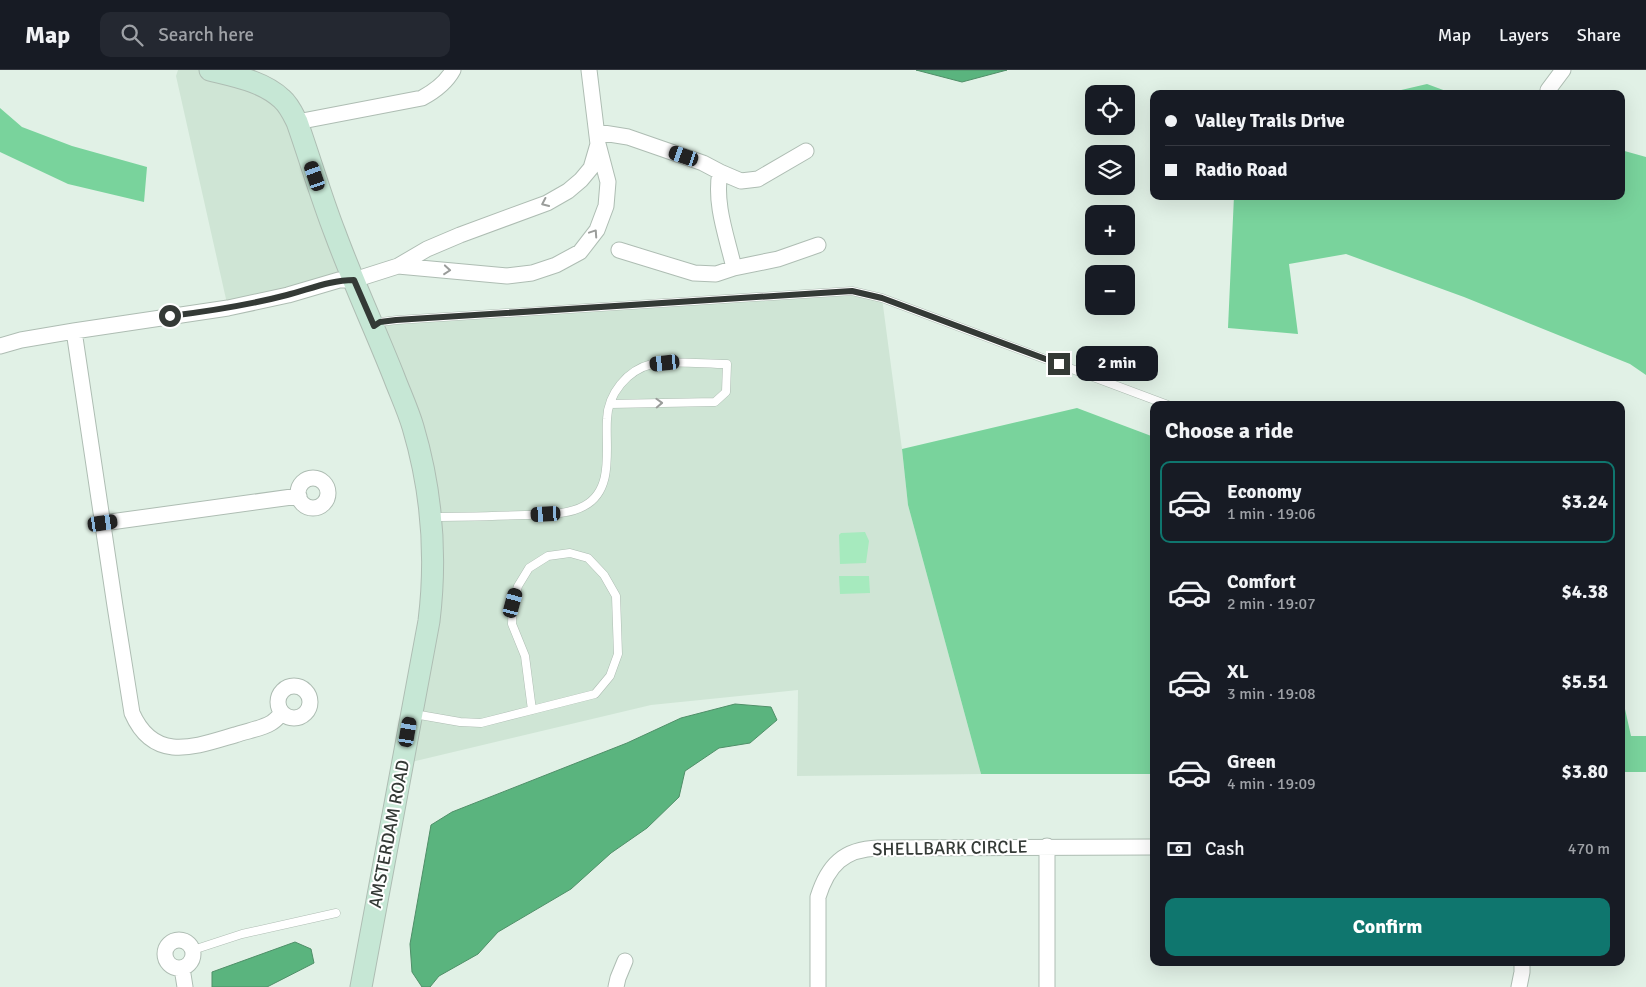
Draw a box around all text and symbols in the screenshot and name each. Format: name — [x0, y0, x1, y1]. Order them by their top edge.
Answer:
search box — [100, 12, 450, 57]
text: Map — [25, 20, 70, 50]
icon: search — [118, 21, 146, 49]
text: Search here — [158, 23, 254, 47]
text: Map — [1438, 24, 1471, 46]
text: Layers — [1499, 24, 1549, 46]
text: Share — [1577, 24, 1621, 46]
map controls — [1085, 85, 1135, 315]
button: locate — [1085, 85, 1135, 135]
text: Valley Trails Drive — [1195, 109, 1345, 133]
car — [667, 144, 700, 168]
button: layers — [1085, 145, 1135, 195]
text: Radio Road — [1195, 158, 1287, 182]
car — [303, 159, 326, 193]
one-way arrow — [541, 197, 550, 208]
button: + — [1085, 205, 1135, 255]
one-way arrow — [588, 229, 597, 238]
one-way arrow — [443, 264, 451, 275]
button: − — [1085, 265, 1135, 315]
route start — [159, 305, 181, 327]
callout: 2 min — [1076, 346, 1159, 382]
route end — [1048, 353, 1070, 375]
text: 2 min — [1098, 353, 1136, 373]
car — [649, 354, 680, 372]
one-way arrow — [655, 398, 663, 409]
text: Choose a ride — [1165, 417, 1293, 444]
icon: car — [1167, 480, 1212, 525]
text: Economy — [1227, 480, 1301, 504]
text: $3.24 — [1562, 490, 1608, 514]
text: 1 min · 19:06 — [1227, 504, 1316, 524]
car — [530, 506, 561, 522]
car — [87, 513, 118, 533]
icon: car — [1167, 570, 1212, 615]
text: Comfort — [1227, 570, 1296, 594]
text: $4.38 — [1562, 580, 1608, 604]
car — [501, 587, 524, 619]
text: 2 min · 19:07 — [1227, 594, 1316, 614]
icon: car — [1167, 660, 1212, 705]
text: XL — [1227, 660, 1249, 684]
text: $5.51 — [1562, 670, 1608, 694]
text: 3 min · 19:08 — [1227, 684, 1316, 704]
car — [398, 716, 417, 748]
icon: car — [1167, 750, 1212, 795]
text: Green — [1227, 750, 1276, 774]
street label: AMSTERDAM ROAD — [364, 758, 414, 910]
text: $3.80 — [1562, 760, 1608, 784]
text: 4 min · 19:09 — [1227, 774, 1316, 794]
icon: cash — [1165, 835, 1193, 863]
street label: SHELLBARK CIRCLE — [872, 836, 1028, 860]
text: Cash — [1205, 837, 1245, 861]
text: 470 m — [1568, 839, 1610, 859]
button: Confirm — [1165, 898, 1610, 956]

